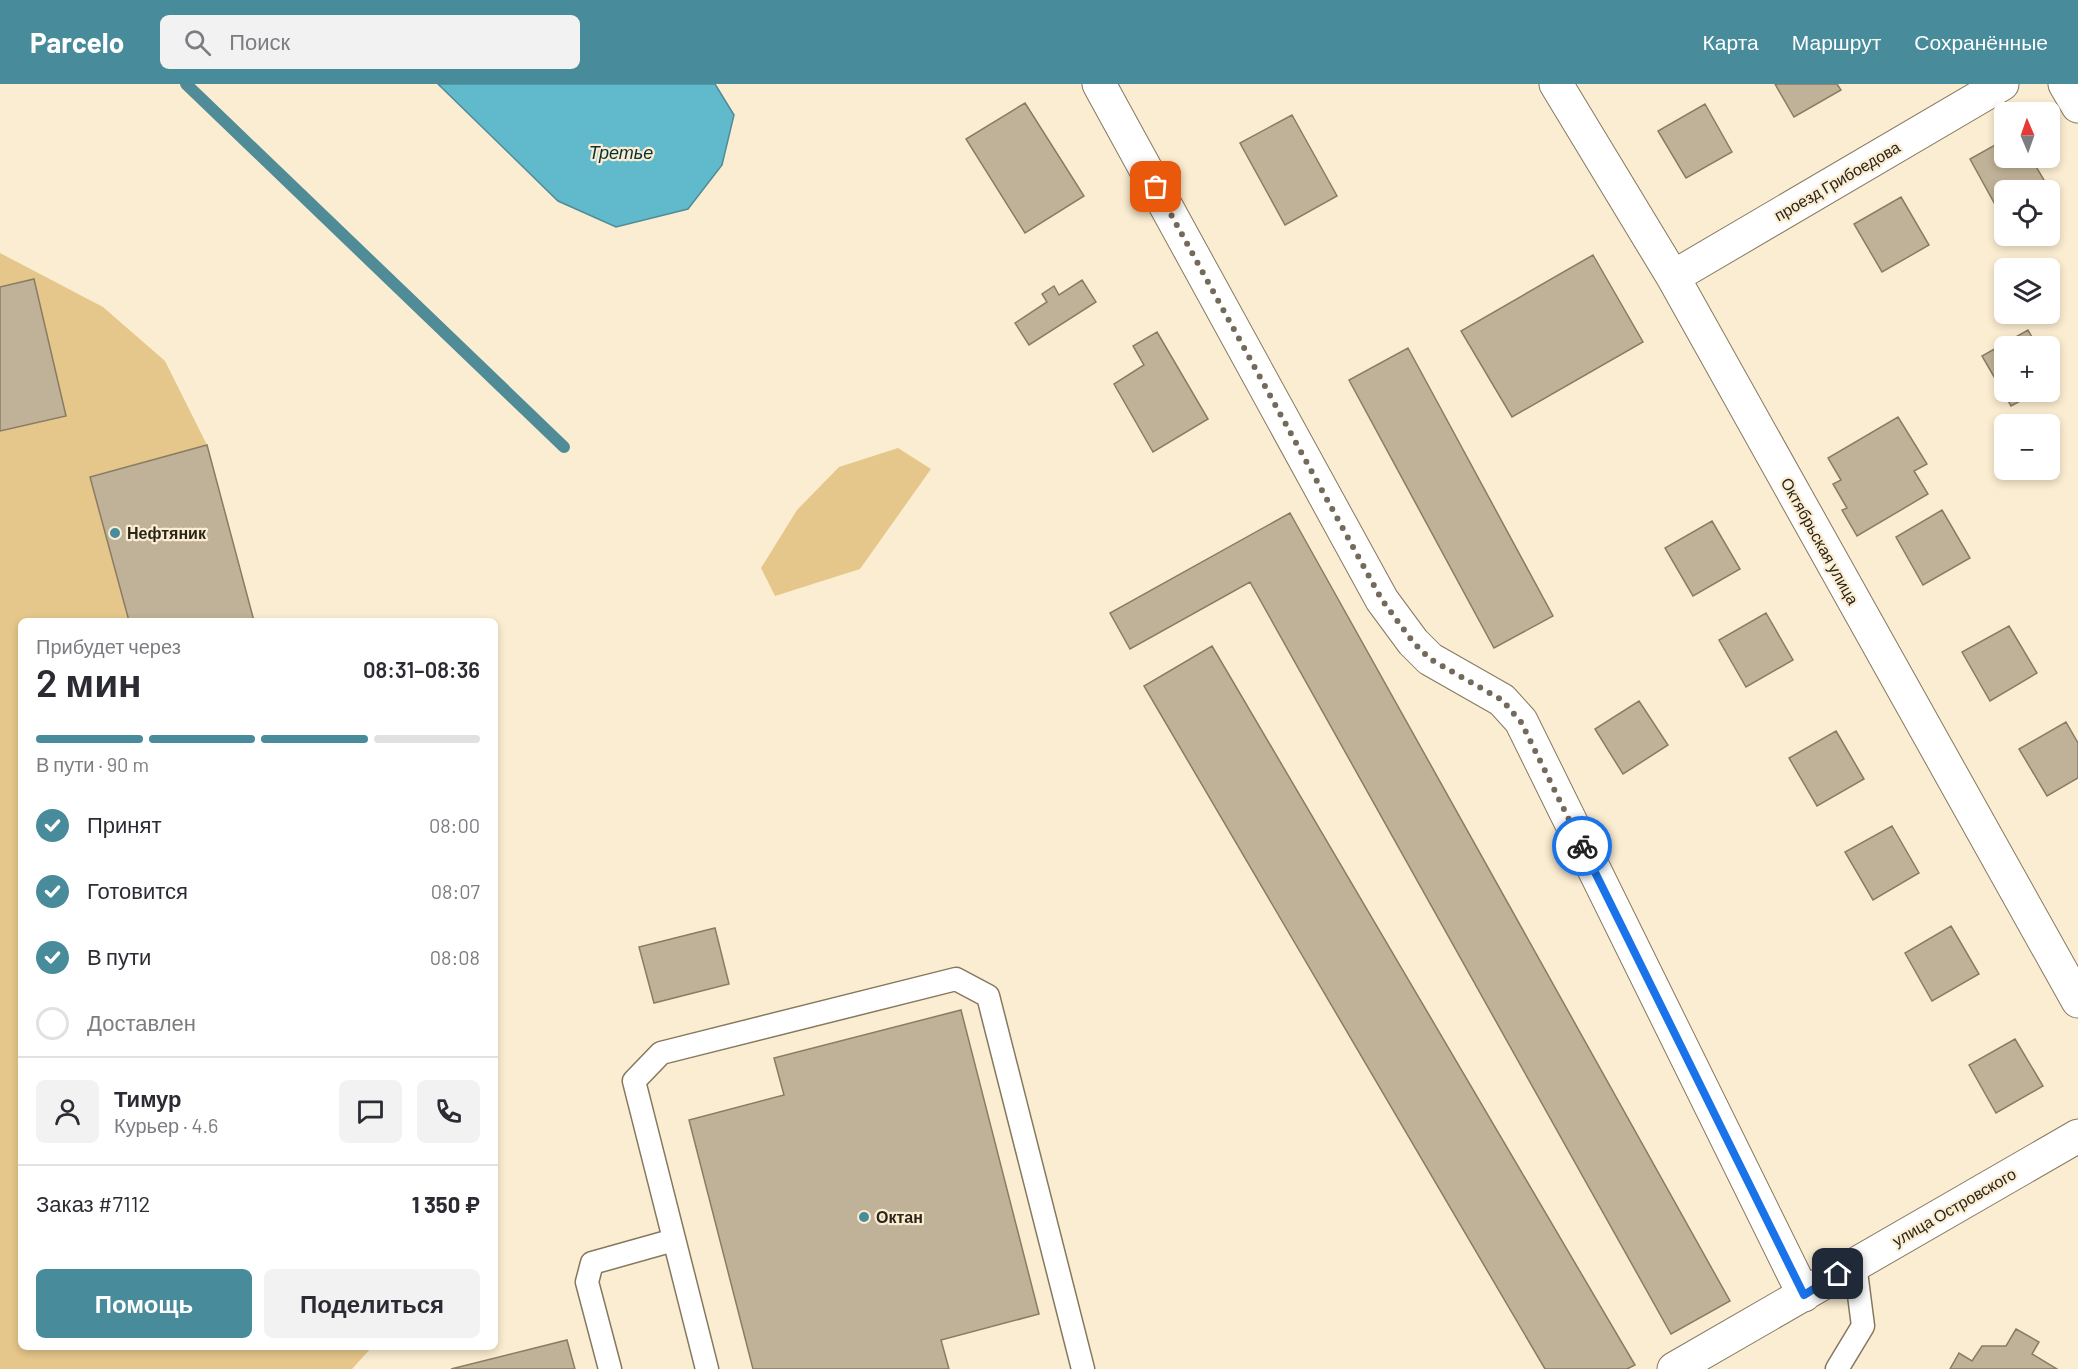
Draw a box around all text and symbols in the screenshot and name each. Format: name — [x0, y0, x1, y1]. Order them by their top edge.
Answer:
search box — [160, 15, 580, 69]
text: Parcelo — [30, 25, 124, 59]
icon: search — [181, 26, 214, 59]
text: Поиск — [229, 28, 290, 54]
text: Карта — [1703, 29, 1759, 54]
text: Маршрут — [1792, 29, 1881, 54]
text: Сохранённые — [1914, 29, 2048, 54]
north arrow — [1994, 102, 2060, 168]
map controls — [1994, 102, 2060, 480]
street label: проезд Грибоедова — [1770, 137, 1903, 224]
water label: Третье — [589, 141, 653, 163]
pin — [1130, 161, 1181, 212]
icon: bag — [1139, 170, 1172, 203]
button: locate — [1994, 180, 2060, 246]
button: layers — [1994, 258, 2060, 324]
button: + — [1994, 336, 2060, 402]
button: − — [1994, 414, 2060, 480]
street label: Октябрьская улица — [1778, 474, 1863, 608]
place label: Нефтяник — [127, 523, 207, 542]
marker: Нефтяник — [108, 526, 122, 540]
text: Прибудет через — [36, 634, 181, 658]
text: 08:31–08:36 — [363, 656, 480, 682]
text: 2 мин — [36, 658, 142, 705]
text: В пути · 90 m — [36, 752, 149, 776]
icon: check — [36, 809, 69, 842]
text: Принят — [87, 811, 161, 837]
text: 08:00 — [429, 813, 480, 837]
courier — [1552, 816, 1612, 876]
icon: bike — [1566, 830, 1599, 863]
icon: check — [36, 875, 69, 908]
text: Готовится — [87, 877, 188, 903]
text: 08:07 — [431, 879, 480, 903]
icon: check — [36, 941, 69, 974]
text: В пути — [87, 943, 151, 969]
text: 08:08 — [430, 945, 480, 969]
text: Доставлен — [87, 1009, 196, 1035]
button: person — [36, 1080, 99, 1143]
button: chat — [339, 1080, 402, 1143]
button: phone — [417, 1080, 480, 1143]
text: Тимур — [114, 1085, 182, 1111]
text: Курьер · 4.6 — [114, 1113, 218, 1137]
street label: улица Островского — [1889, 1163, 2019, 1250]
text: Заказ #7112 — [36, 1190, 150, 1216]
text: 1 350 ₽ — [412, 1191, 480, 1217]
place label: Октан — [876, 1207, 923, 1226]
marker: Октан — [857, 1210, 871, 1224]
pin — [1812, 1248, 1863, 1299]
icon: home — [1821, 1257, 1854, 1290]
button: Помощь — [36, 1269, 252, 1338]
button: Поделиться — [264, 1269, 480, 1338]

